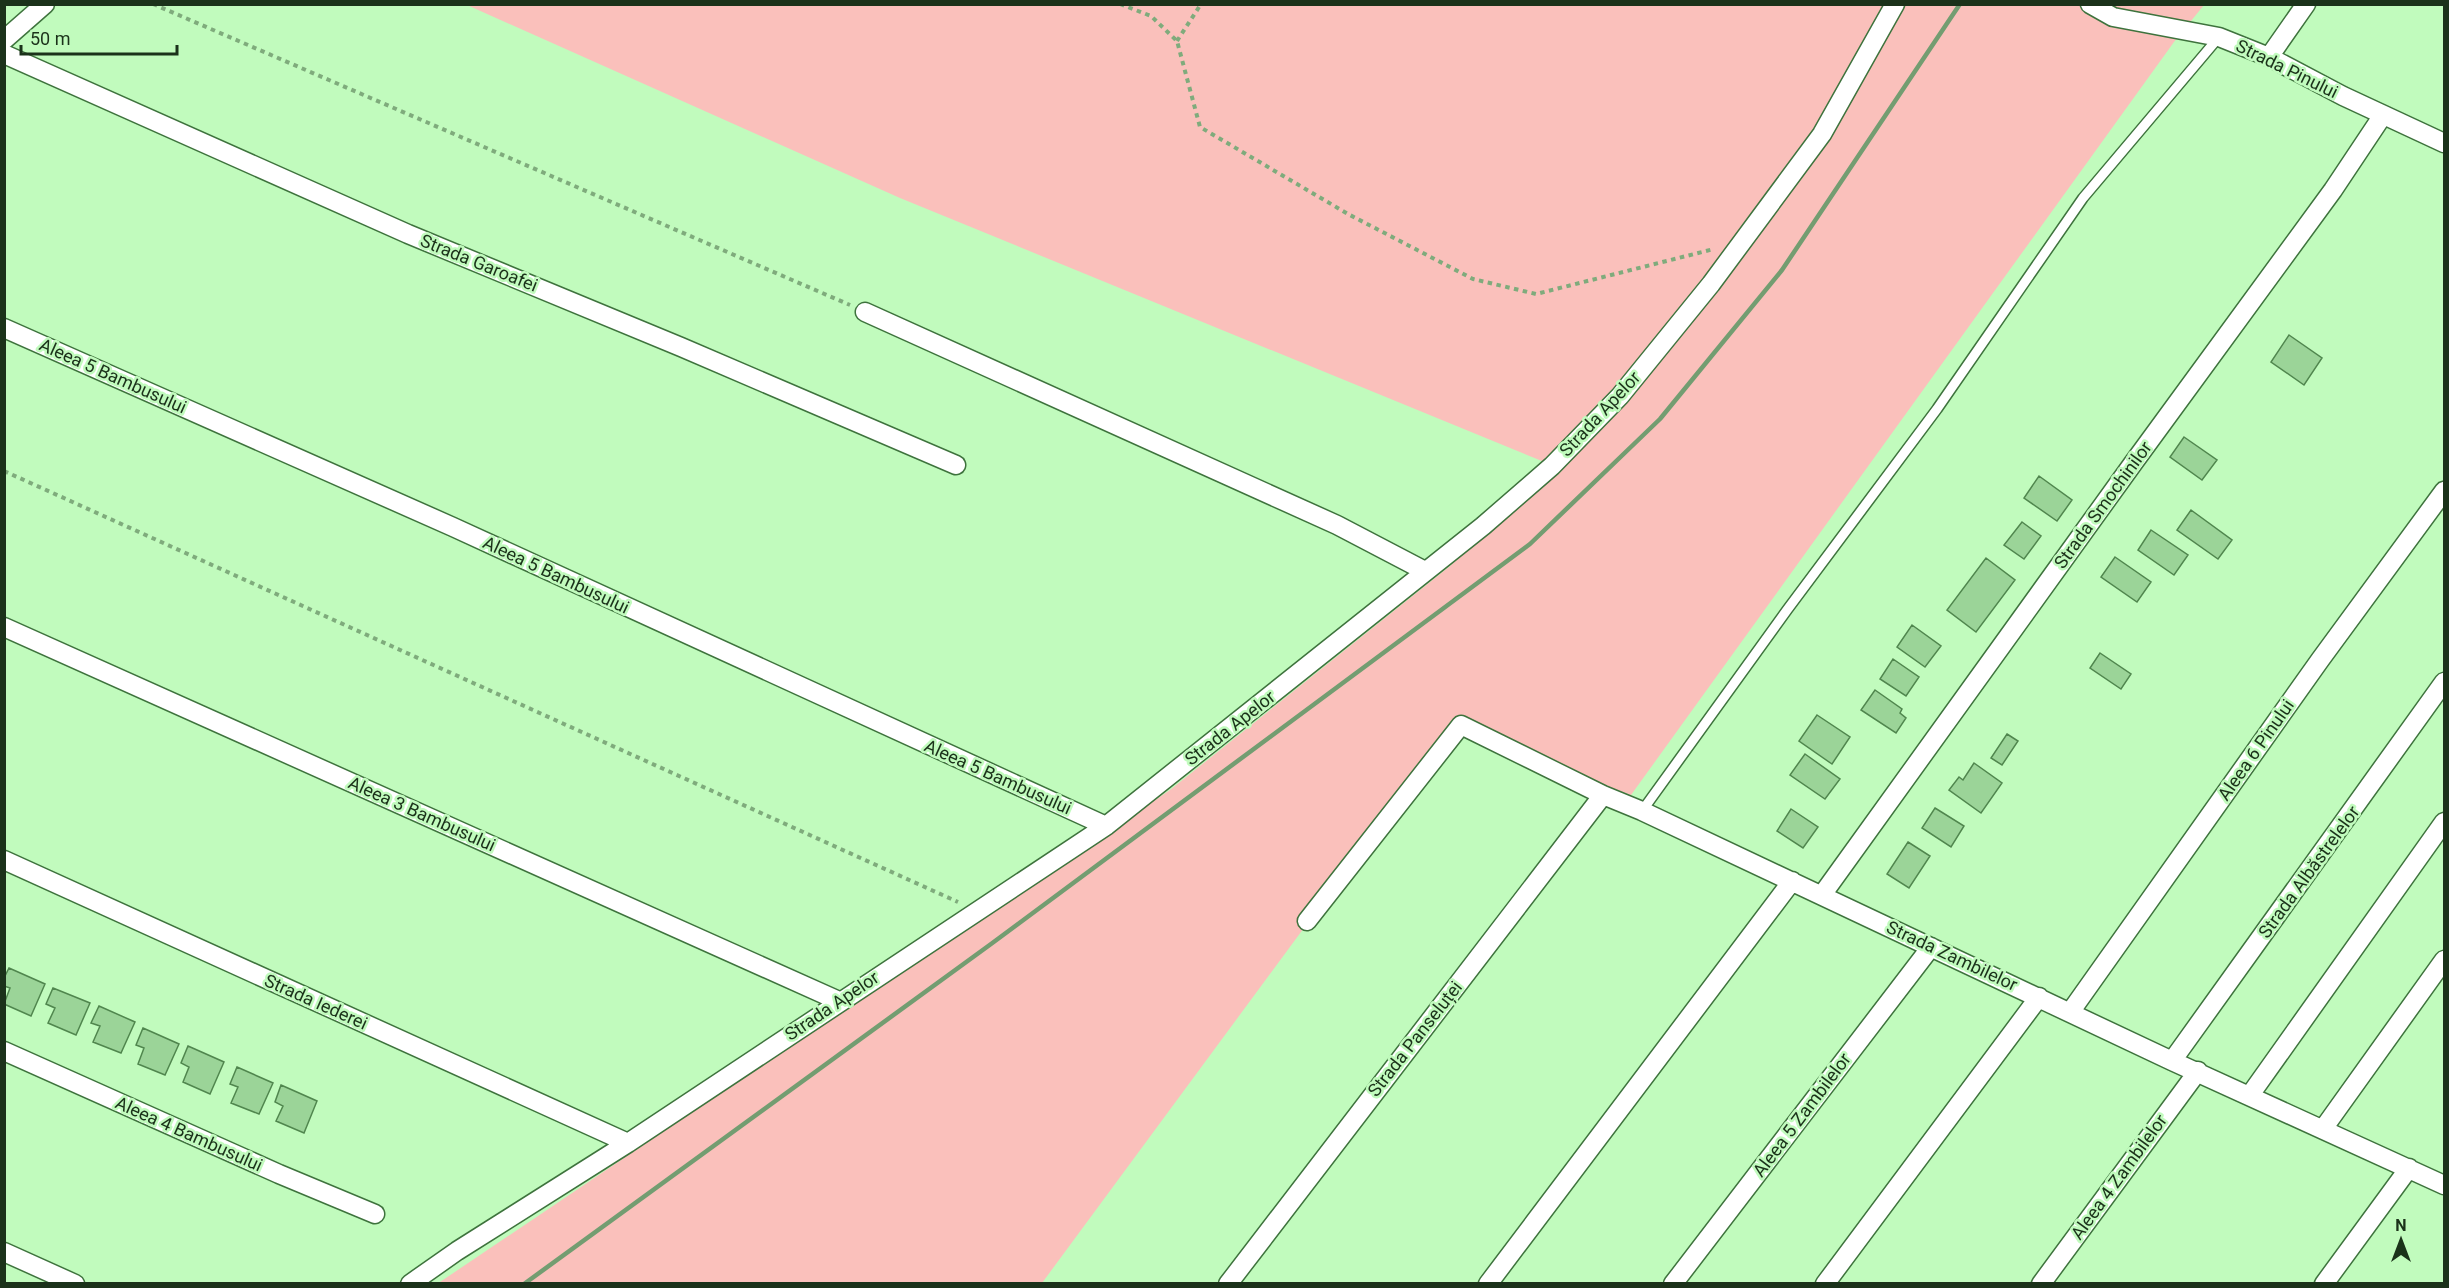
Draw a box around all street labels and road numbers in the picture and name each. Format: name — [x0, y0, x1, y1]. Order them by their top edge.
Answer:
street label: Strada Pinului — [2233, 35, 2342, 102]
street label: Strada Garoafei — [418, 229, 541, 296]
street label: Aleea 5 Bambusului — [36, 334, 190, 417]
street label: Strada Apelor — [1555, 367, 1644, 461]
street label: Strada Smochinilor — [2049, 437, 2156, 572]
street label: Aleea 5 Bambusului — [480, 531, 633, 618]
street label: Strada Apelor — [1180, 686, 1279, 769]
street label: Aleea 6 Pinului — [2213, 695, 2298, 804]
street label: Aleea 5 Bambusului — [921, 735, 1075, 818]
street label: Aleea 3 Bambusului — [345, 772, 499, 855]
street label: Strada Albăstrelelor — [2254, 802, 2363, 942]
street label: Strada Zambilelor — [1883, 916, 2021, 995]
street label: Strada Apelor — [781, 966, 883, 1045]
street label: Strada Iederei — [261, 969, 371, 1034]
street label: Strada Panseluței — [1363, 977, 1467, 1101]
street label: Aleea 5 Zambilelor — [1748, 1049, 1855, 1181]
street label: Aleea 4 Bambusului — [112, 1092, 266, 1175]
street label: Aleea 4 Zambilelor — [2066, 1110, 2171, 1243]

